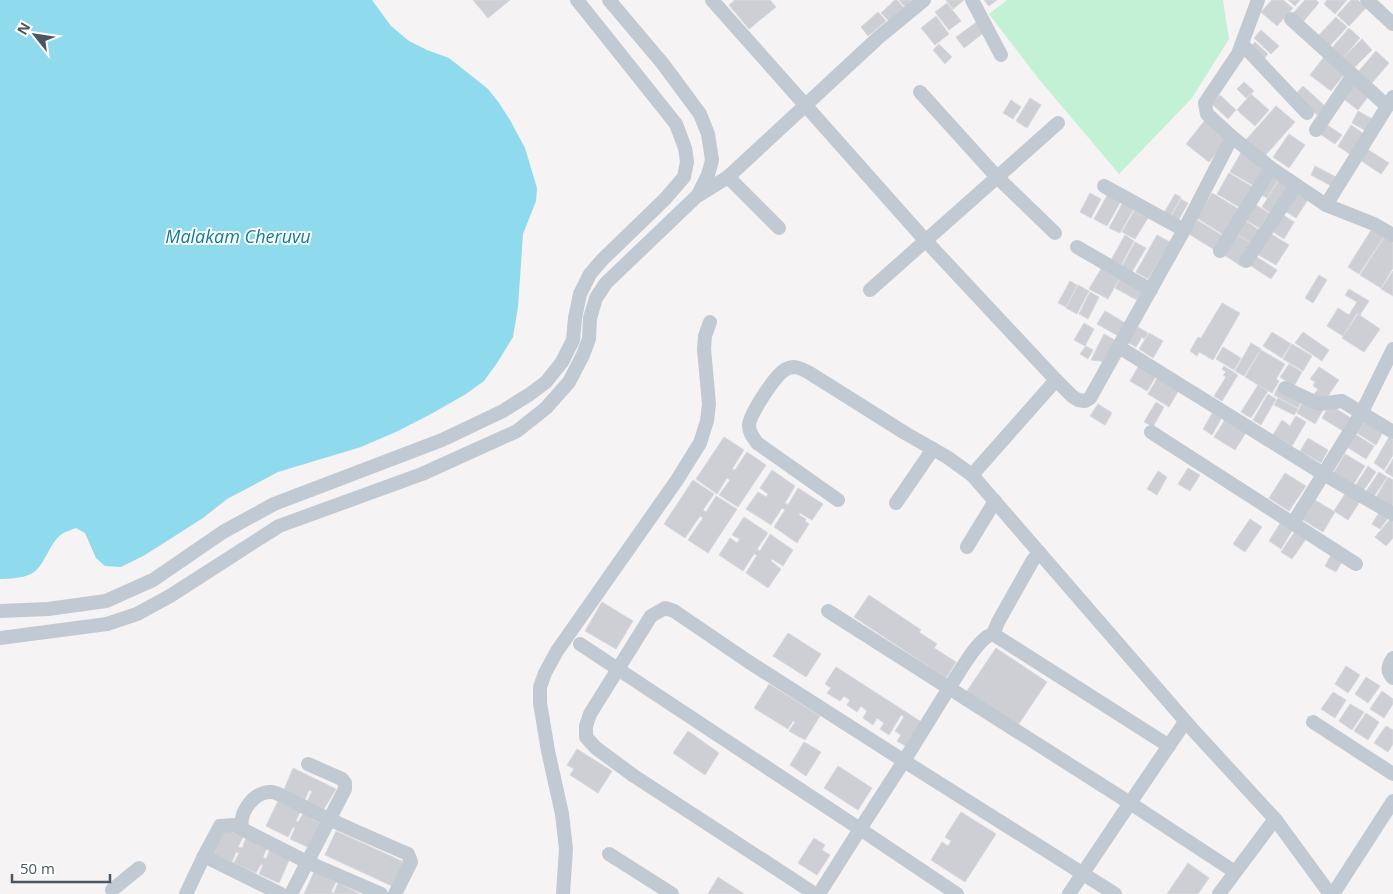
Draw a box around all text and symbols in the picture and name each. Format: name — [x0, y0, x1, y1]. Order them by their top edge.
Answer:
north arrow — [10, 10, 60, 60]
text: N — [12, 19, 34, 38]
water label: Malakam Cheruvu — [165, 224, 311, 248]
scale bar — [12, 852, 110, 884]
text: 50 m — [20, 858, 55, 878]

